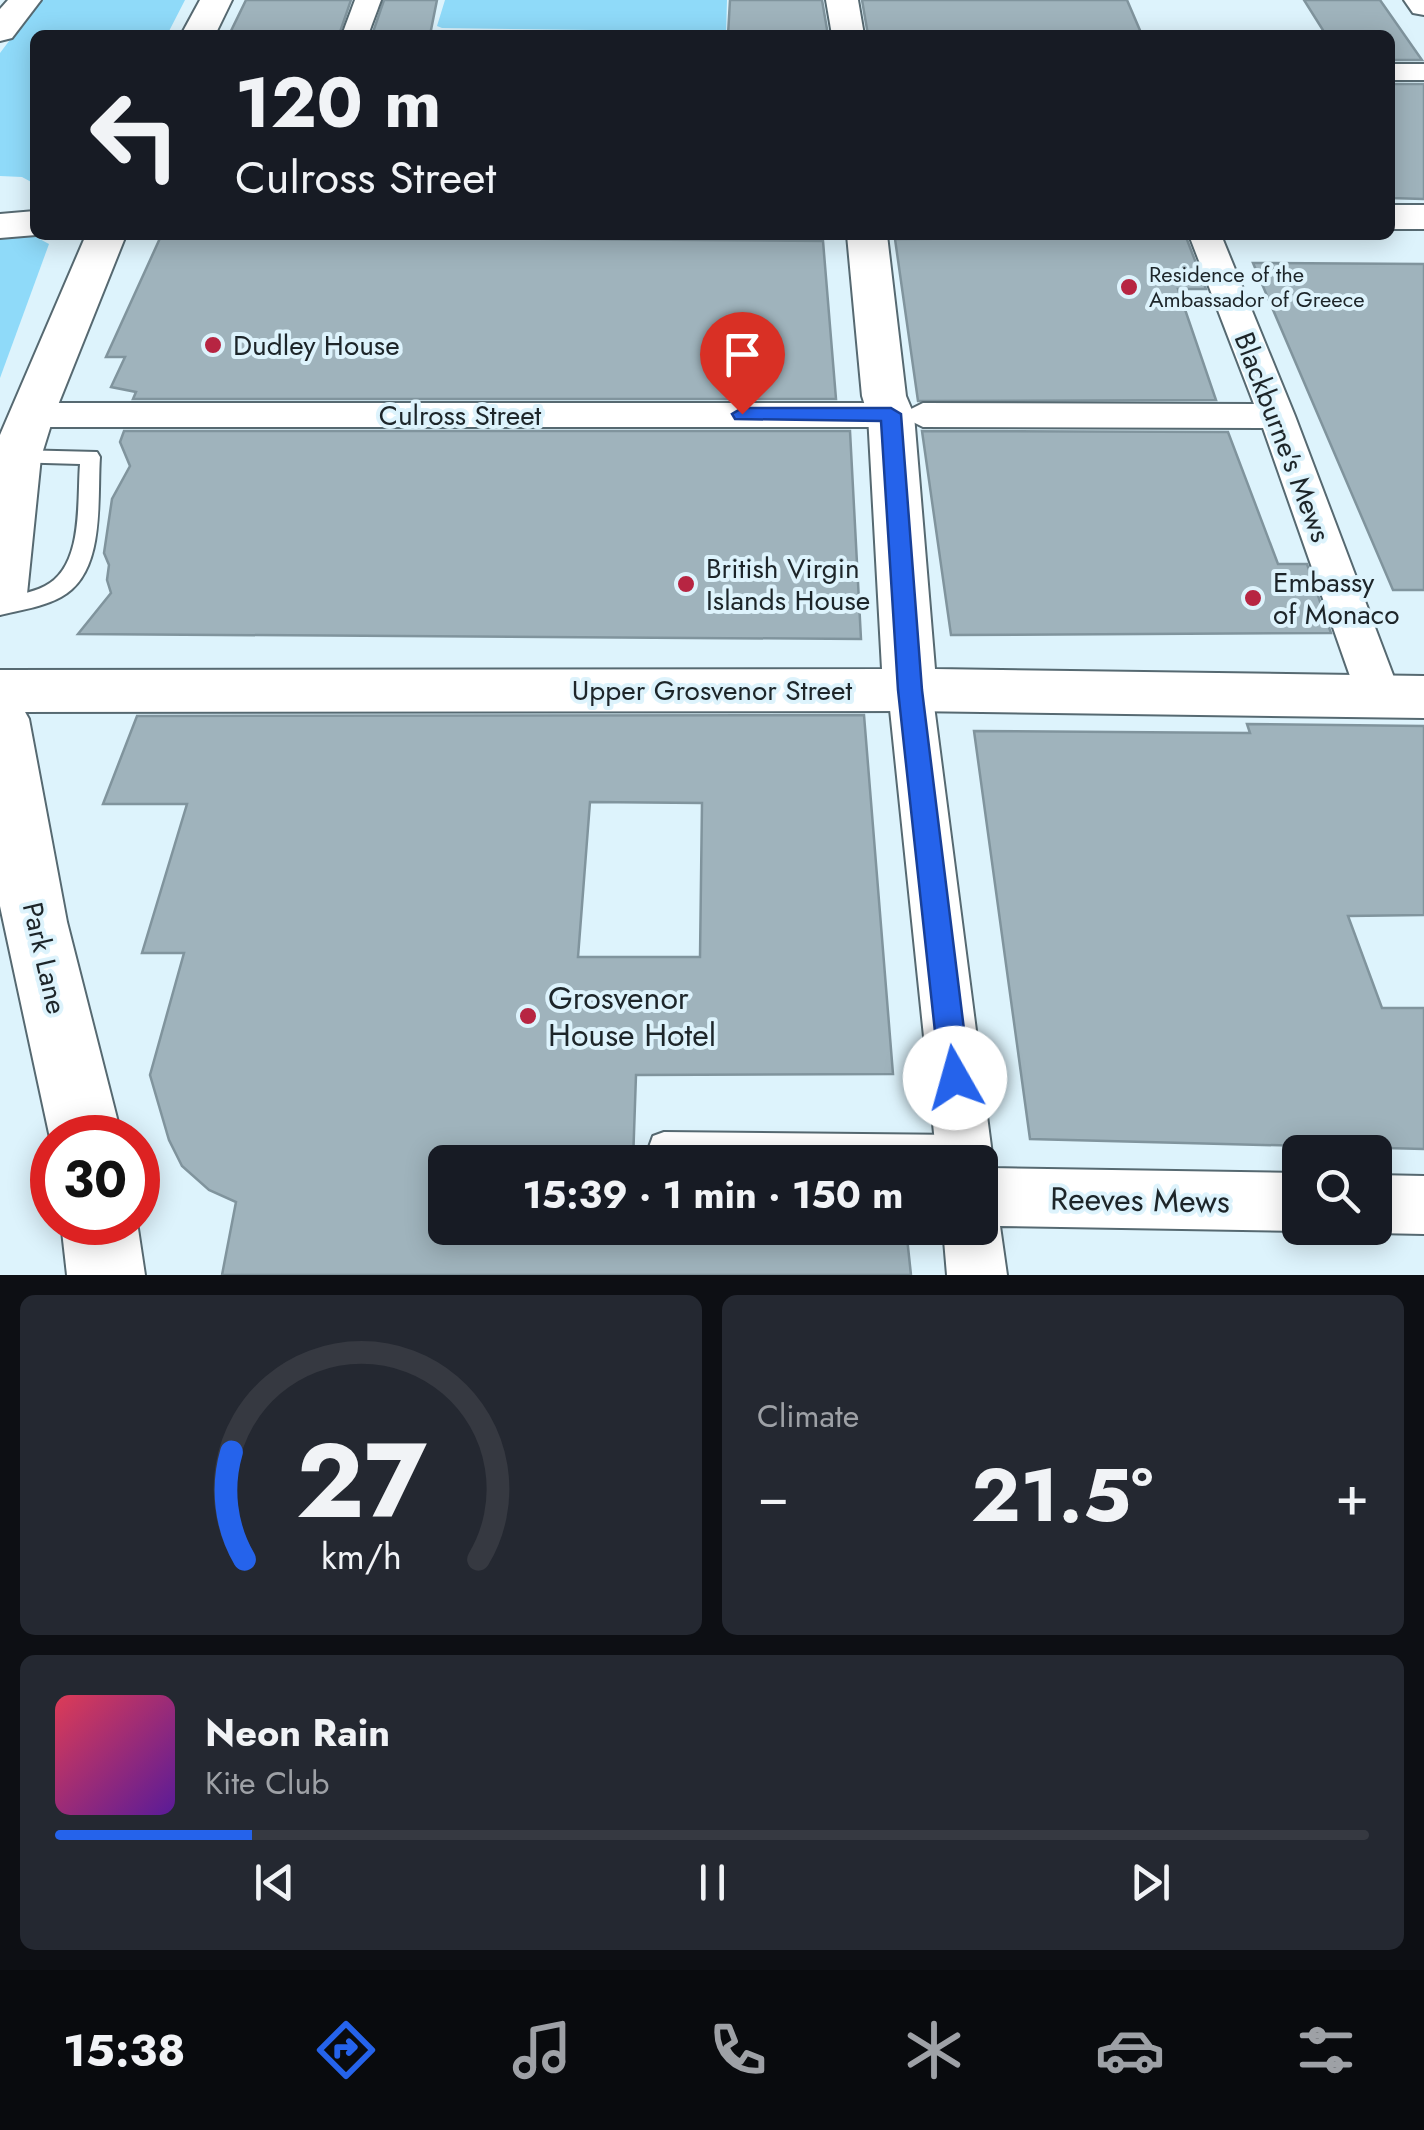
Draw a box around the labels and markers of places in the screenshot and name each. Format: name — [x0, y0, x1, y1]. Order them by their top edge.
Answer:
place label: Residence of the Ambassador of Greece — [1149, 258, 1365, 315]
marker: Residence of the Ambassador of Greece — [1118, 276, 1140, 298]
pin — [700, 312, 785, 415]
place label: Dudley House — [233, 325, 400, 366]
marker: Dudley House — [202, 334, 224, 356]
place label: British Virgin Islands House — [706, 548, 870, 621]
place label: Embassy of Monaco — [1273, 562, 1400, 635]
marker: British Virgin Islands House — [675, 573, 697, 595]
marker: Embassy of Monaco — [1242, 587, 1264, 609]
place label: Grosvenor House Hotel — [548, 975, 716, 1058]
marker: Grosvenor House Hotel — [517, 1005, 539, 1027]

